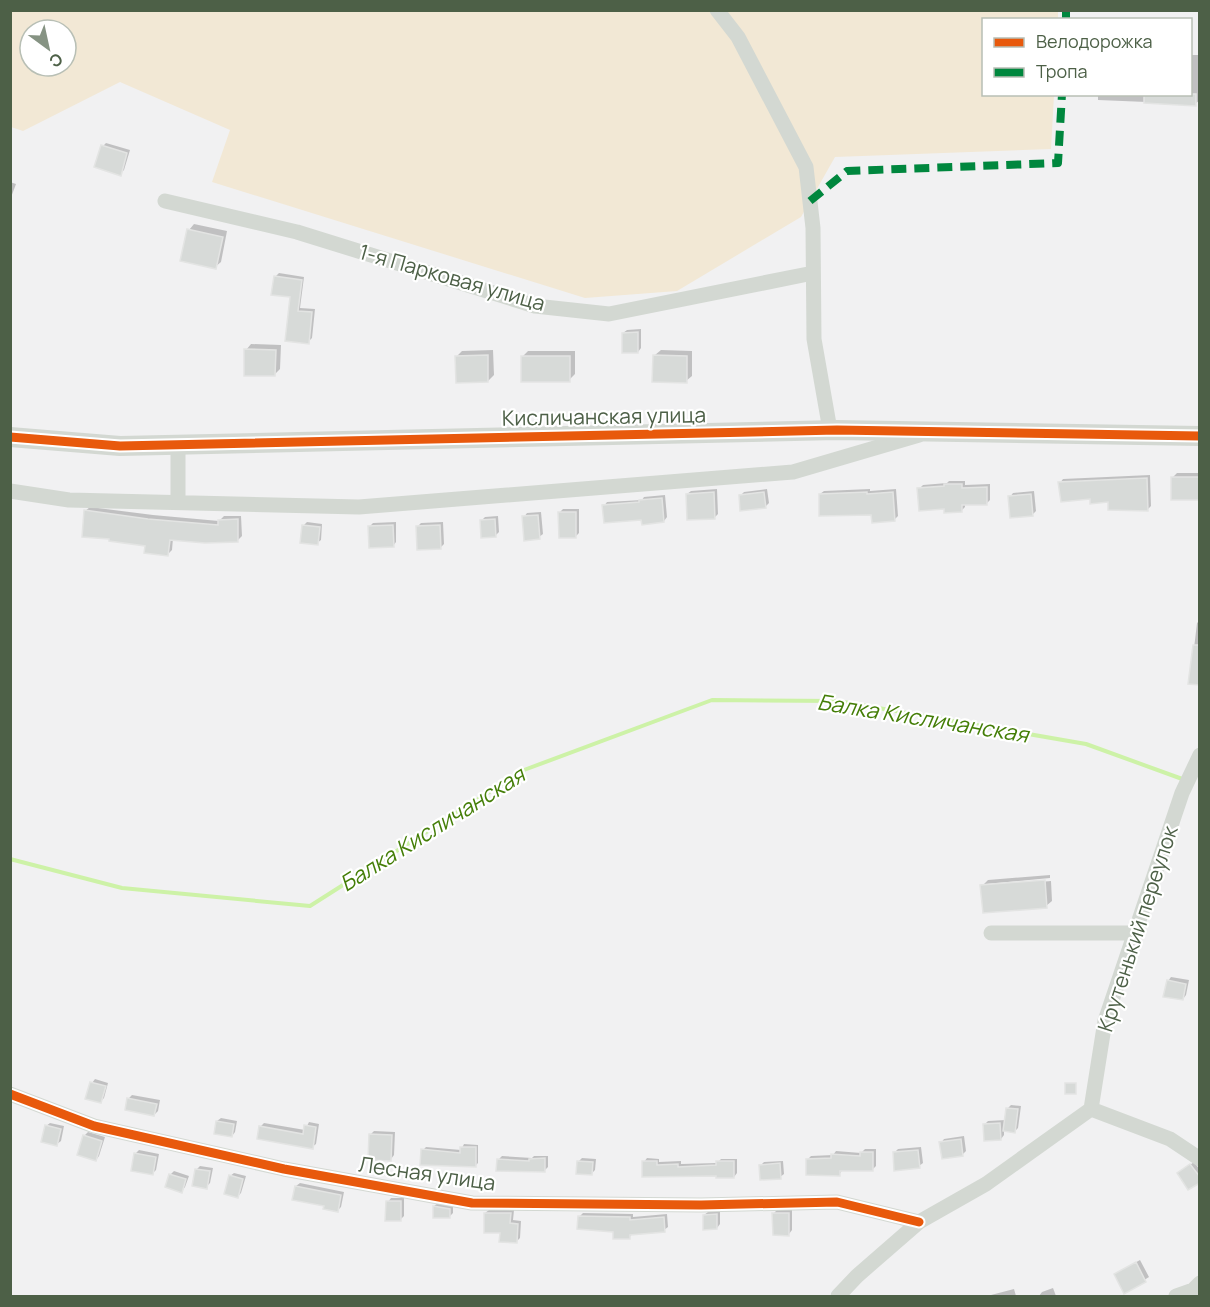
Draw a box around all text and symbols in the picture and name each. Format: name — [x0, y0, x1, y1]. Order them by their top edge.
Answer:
north arrow — [18, 18, 78, 78]
legend — [982, 18, 1192, 96]
text: Велодорожка — [1036, 29, 1153, 53]
text: С — [45, 48, 67, 73]
text: Тропа — [1036, 59, 1087, 83]
street label: 1-я Парковая улица — [356, 237, 548, 317]
street label: Кисличанская улица — [502, 400, 706, 432]
water label: Балка Кисличанская — [815, 687, 1032, 750]
water label: Балка Кисличанская — [334, 759, 532, 898]
street label: Крутенький переулок — [1091, 822, 1184, 1035]
street label: Лесная улица — [357, 1150, 497, 1196]

